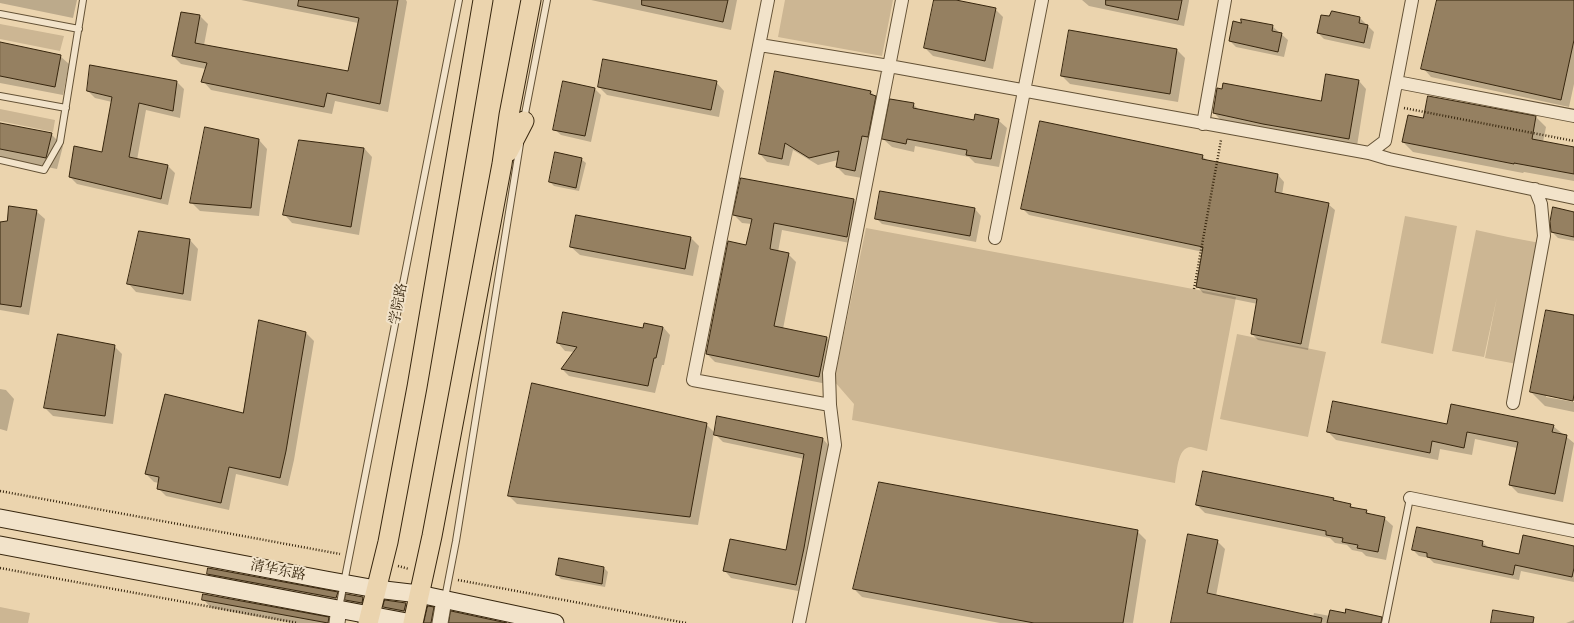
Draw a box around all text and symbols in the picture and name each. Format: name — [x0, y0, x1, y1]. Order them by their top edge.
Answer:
street label: 学院路 — [387, 282, 411, 326]
street label: 清华东路 — [249, 557, 307, 585]

